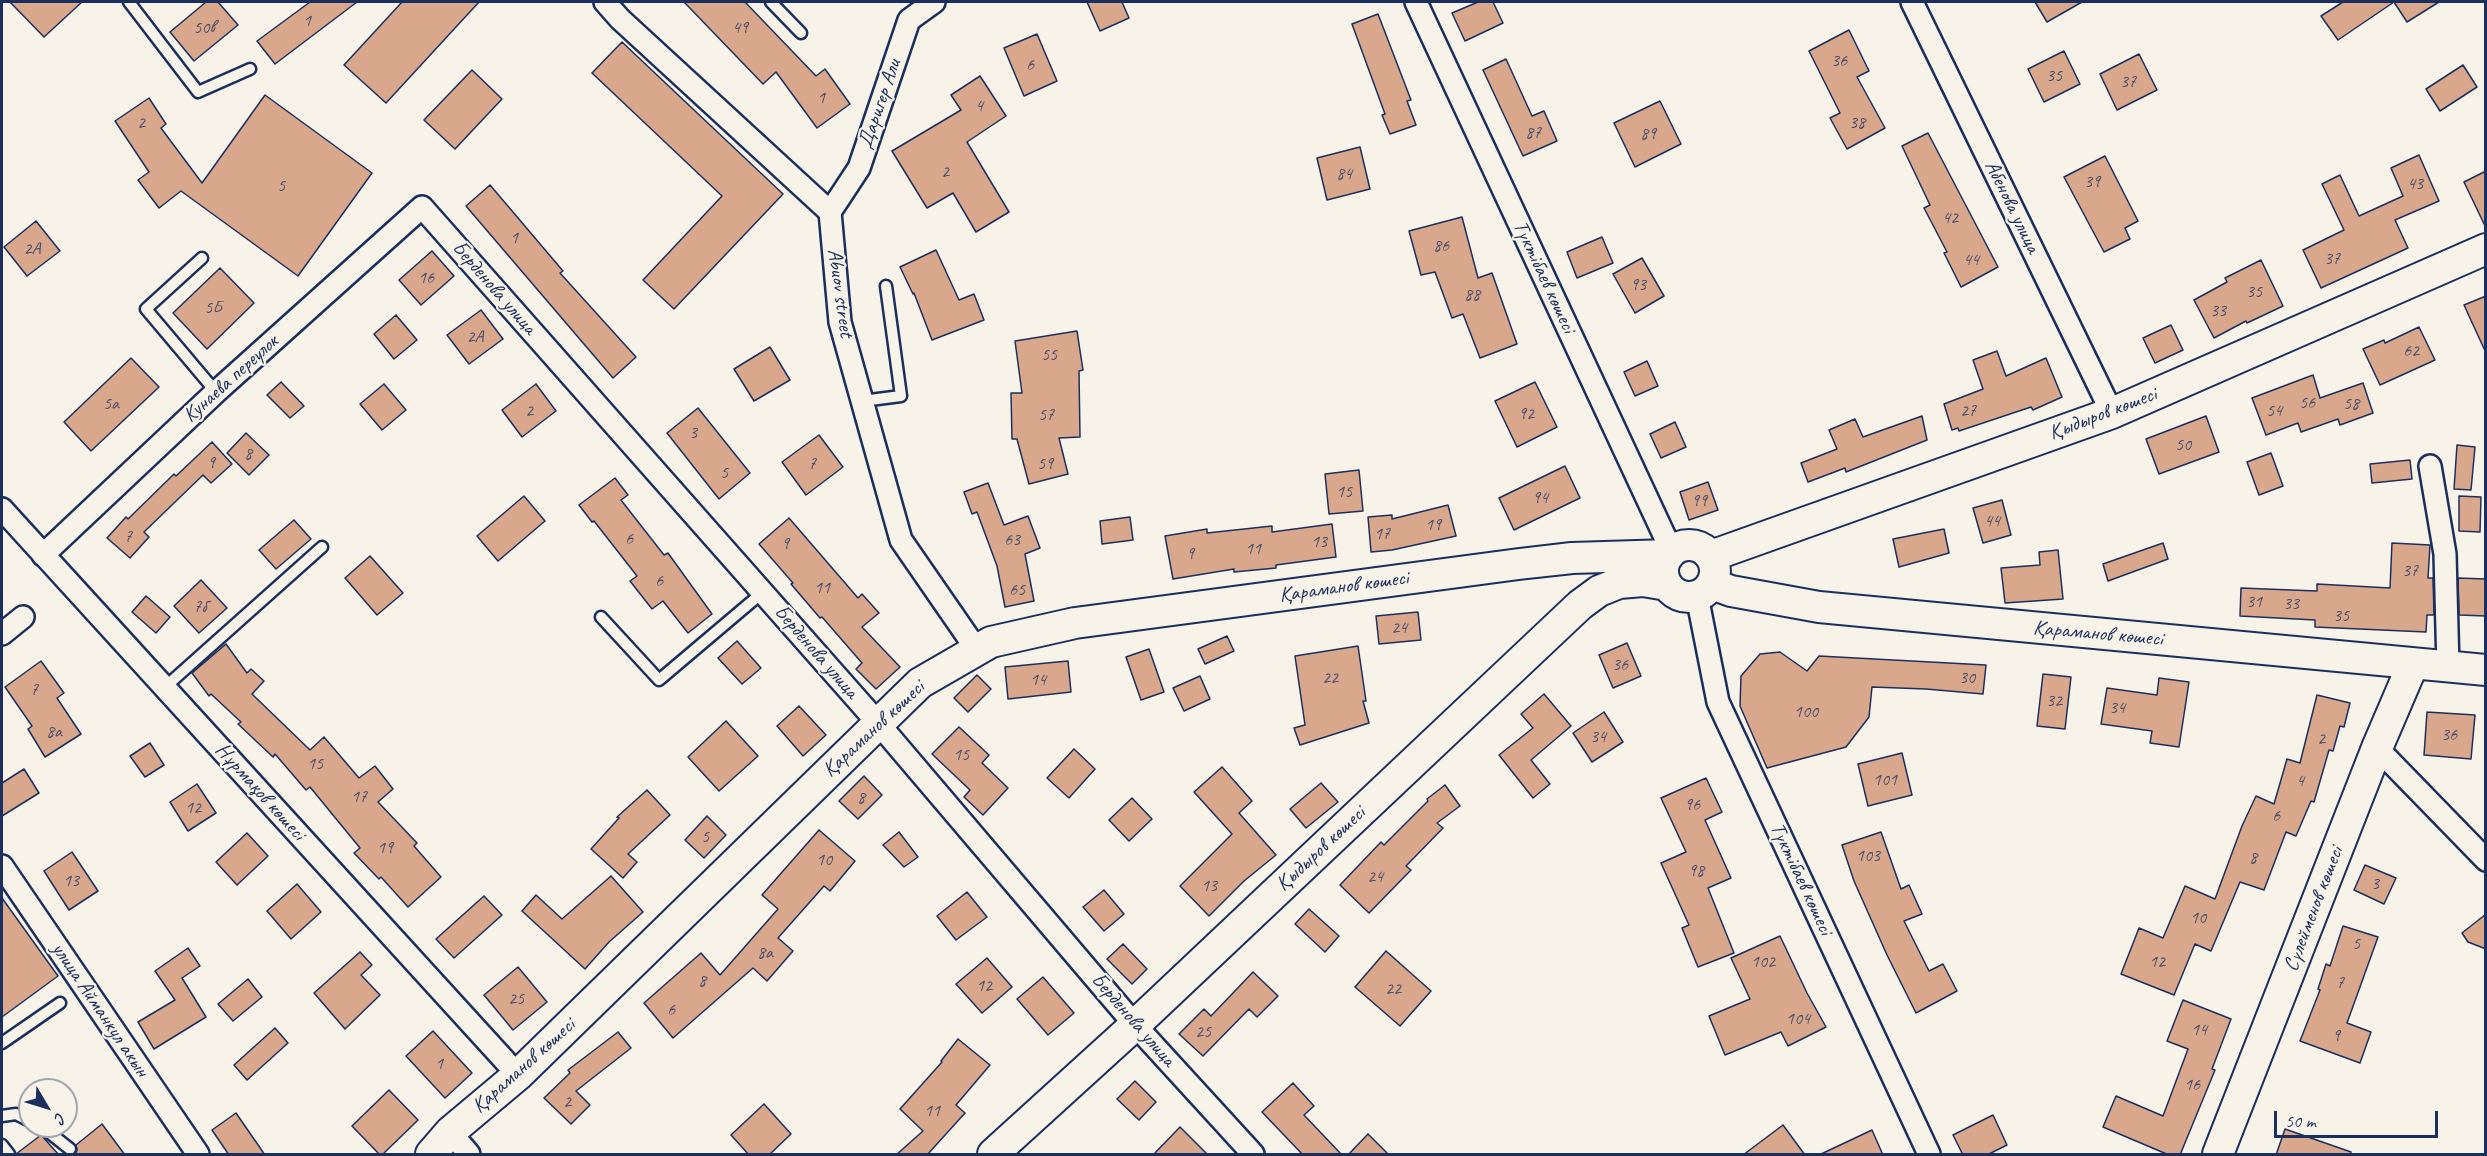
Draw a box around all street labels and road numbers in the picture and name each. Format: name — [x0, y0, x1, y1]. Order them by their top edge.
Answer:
street label: Даригер Али — [853, 56, 907, 152]
street label: Абенова улица — [1979, 156, 2045, 258]
street label: Түктібаев көшесі — [1507, 217, 1581, 337]
street label: Берденова улица — [446, 236, 542, 340]
street label: Abuov street — [821, 247, 859, 339]
street label: Кунаева переулок — [178, 330, 284, 428]
street label: Қыдыров көшесі — [2046, 382, 2160, 446]
street label: Қараманов көшесі — [1278, 565, 1410, 609]
street label: Берденова улица — [768, 600, 864, 704]
street label: Қараманов көшесі — [2032, 616, 2164, 652]
street label: Қараманов көшесі — [818, 675, 930, 783]
street label: Нұрмақов көшесі — [210, 738, 310, 846]
street label: Қыдыров көшесі — [1271, 801, 1371, 897]
street label: Түктібаев көшесі — [1764, 819, 1838, 939]
street label: Сүлейменов көшесі — [2279, 843, 2349, 975]
street label: улица Айманкул акын — [46, 938, 154, 1082]
street label: Берденова улица — [1085, 968, 1181, 1072]
street label: Қараманов көшесі — [467, 1013, 581, 1119]

